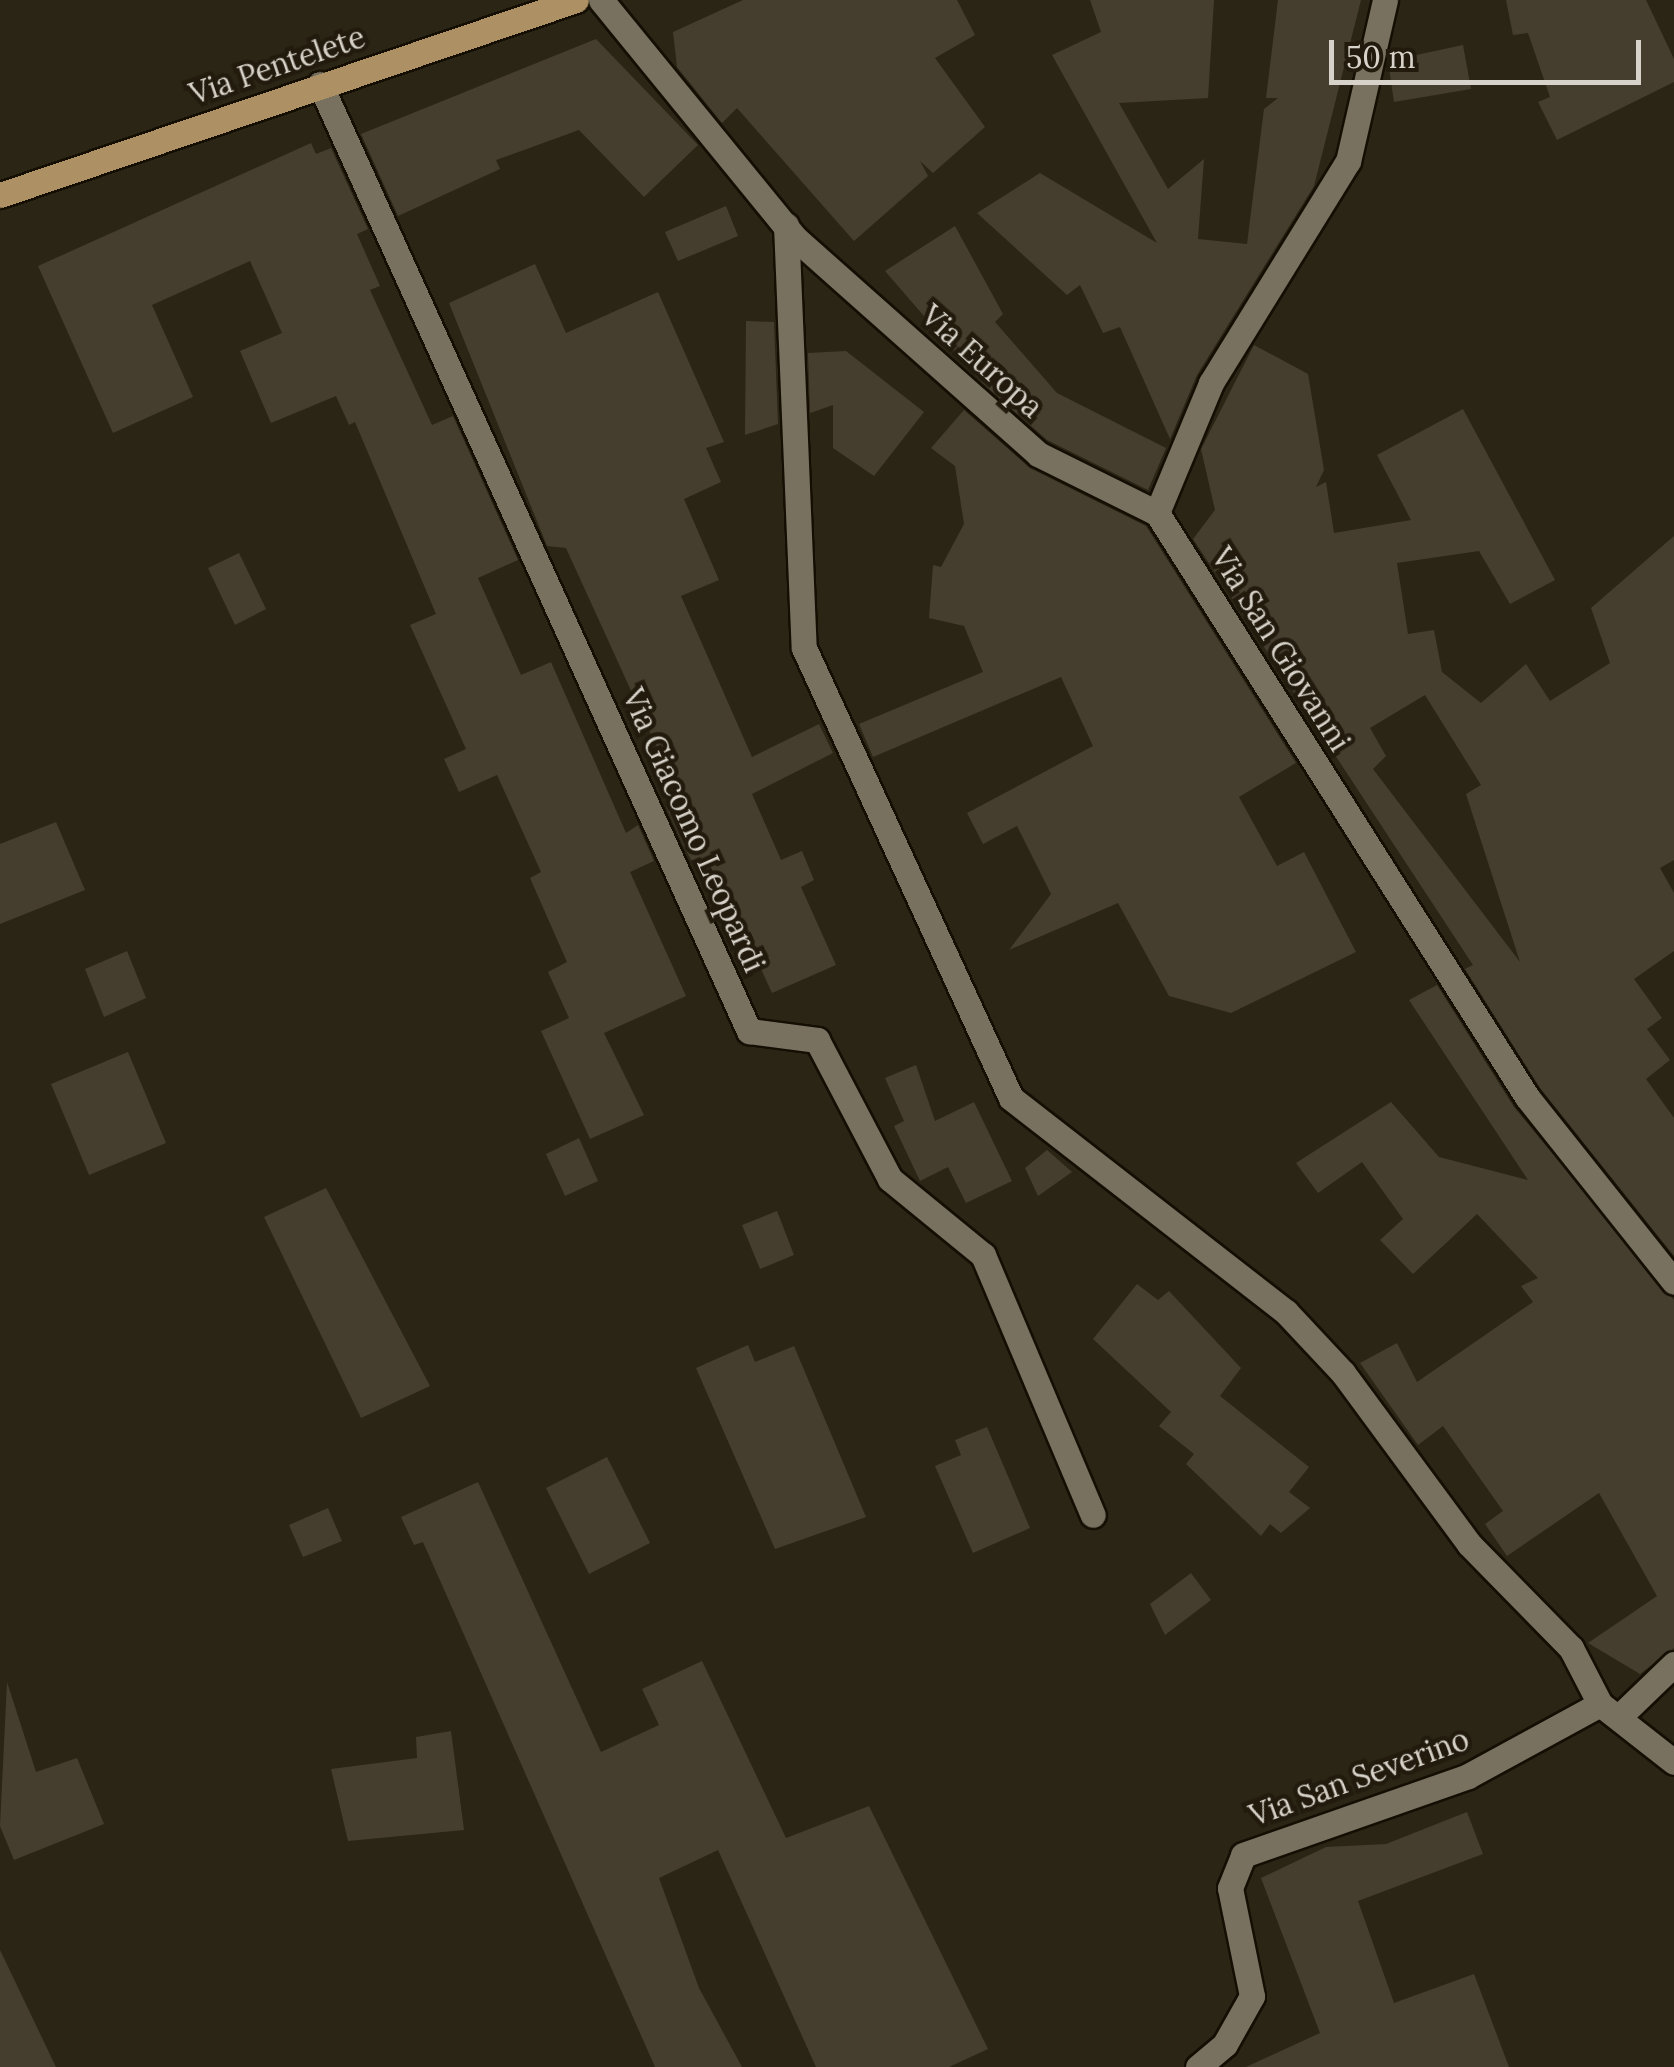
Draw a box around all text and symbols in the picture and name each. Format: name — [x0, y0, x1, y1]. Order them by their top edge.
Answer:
street label: Via Pentelete — [185, 18, 369, 112]
scale bar — [1334, 20, 1646, 82]
text: 50 m — [1346, 38, 1416, 76]
street label: Via Europa — [914, 297, 1050, 425]
street label: Via San Giovanni — [1204, 541, 1358, 757]
street label: Via Giacomo Leopardi — [615, 683, 773, 977]
street label: Via San Severino — [1244, 1721, 1474, 1833]

